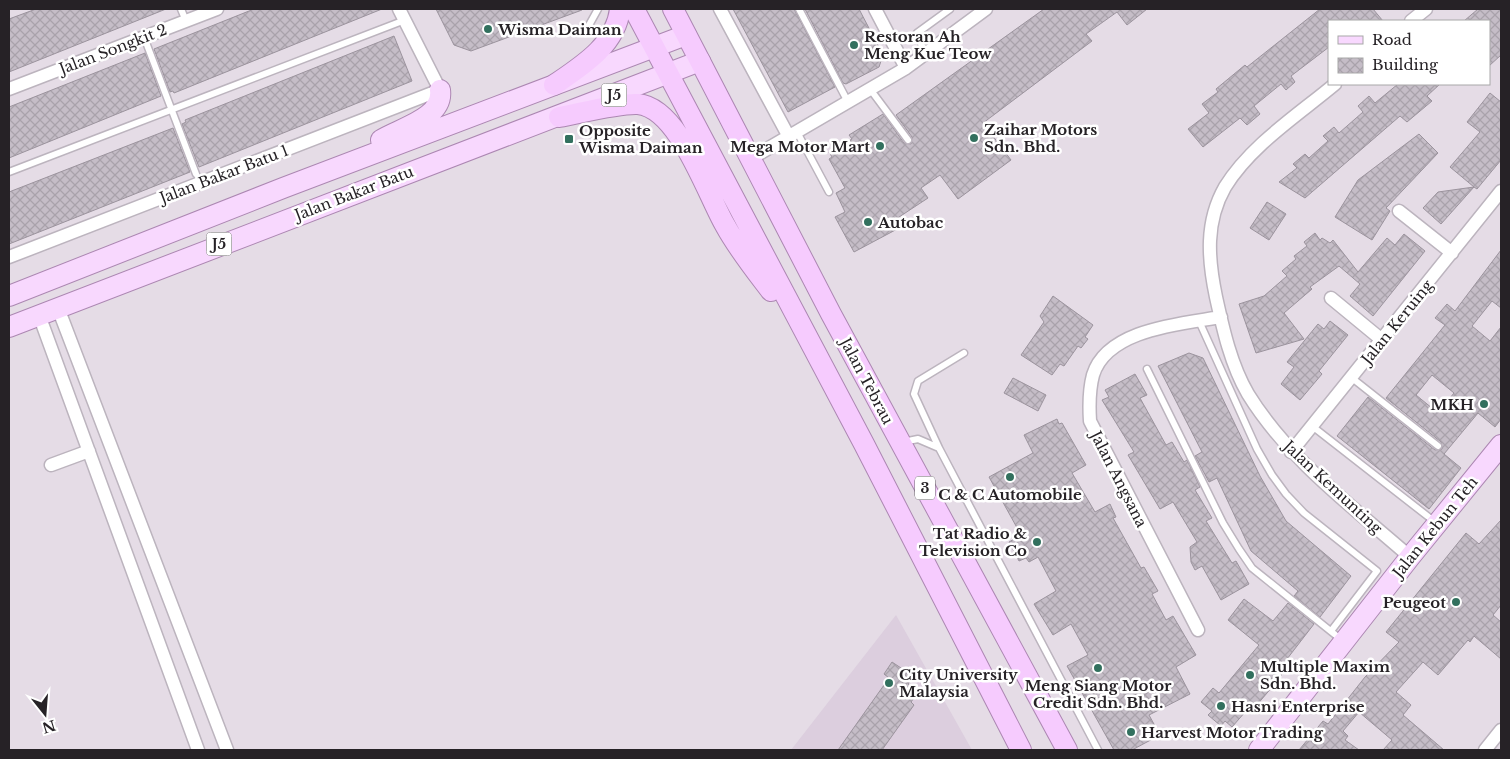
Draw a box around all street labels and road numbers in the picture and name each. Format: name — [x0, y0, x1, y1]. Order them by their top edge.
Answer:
street label: Jalan Songkit 2 — [55, 20, 170, 79]
road number: J5 — [602, 84, 626, 106]
street label: Jalan Bakar Batu 1 — [155, 141, 291, 208]
street label: Jalan Bakar Batu — [290, 162, 416, 225]
road number: J5 — [206, 232, 232, 255]
street label: Jalan Keruing — [1356, 275, 1437, 370]
street label: Jalan Tebrau — [835, 333, 898, 428]
street label: Jalan Angsana — [1086, 426, 1152, 531]
street label: Jalan Kemunting — [1278, 435, 1387, 538]
street label: Jalan Kebun Teh — [1387, 472, 1482, 583]
road number: 3 — [915, 476, 935, 499]

